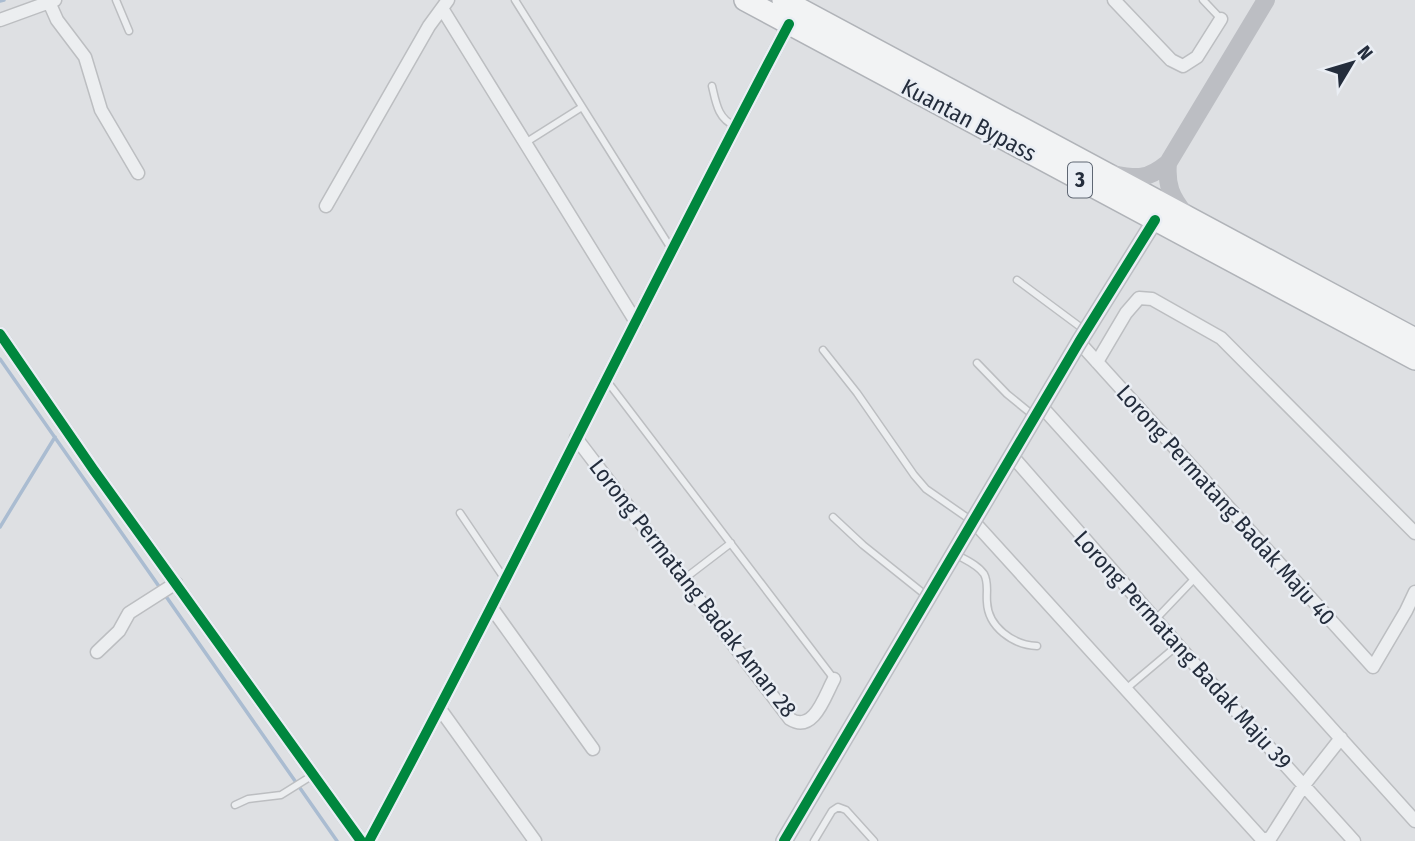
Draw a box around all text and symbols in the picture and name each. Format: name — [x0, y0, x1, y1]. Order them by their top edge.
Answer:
north arrow — [1317, 28, 1387, 98]
text: N — [1352, 41, 1378, 64]
street label: Kuantan Bypass — [897, 73, 1041, 167]
road number: 3 — [1068, 162, 1092, 198]
street label: Lorong Permatang Badak Maju 40 — [1111, 379, 1341, 631]
street label: Lorong Permatang Badak Aman 28 — [583, 453, 803, 723]
street label: Lorong Permatang Badak Maju 39 — [1068, 525, 1298, 775]

